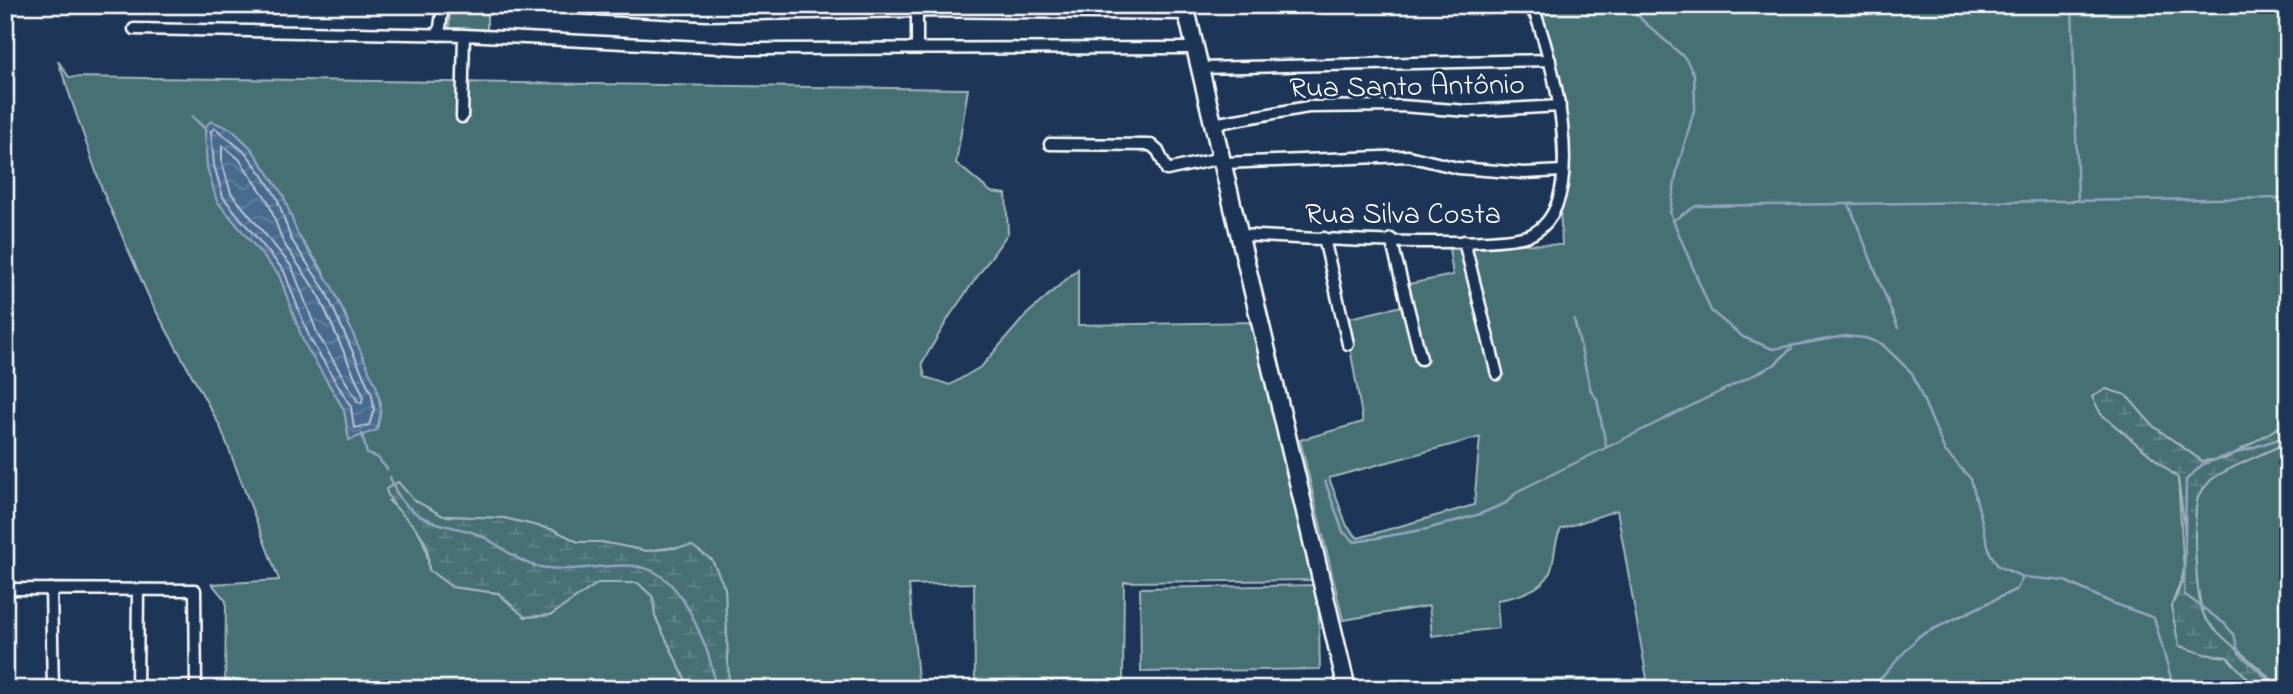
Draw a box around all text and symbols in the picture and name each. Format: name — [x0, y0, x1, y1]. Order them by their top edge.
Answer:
street label: Rua Santo Antônio — [1289, 64, 1525, 112]
street label: Rua Silva Costa — [1305, 194, 1501, 238]

